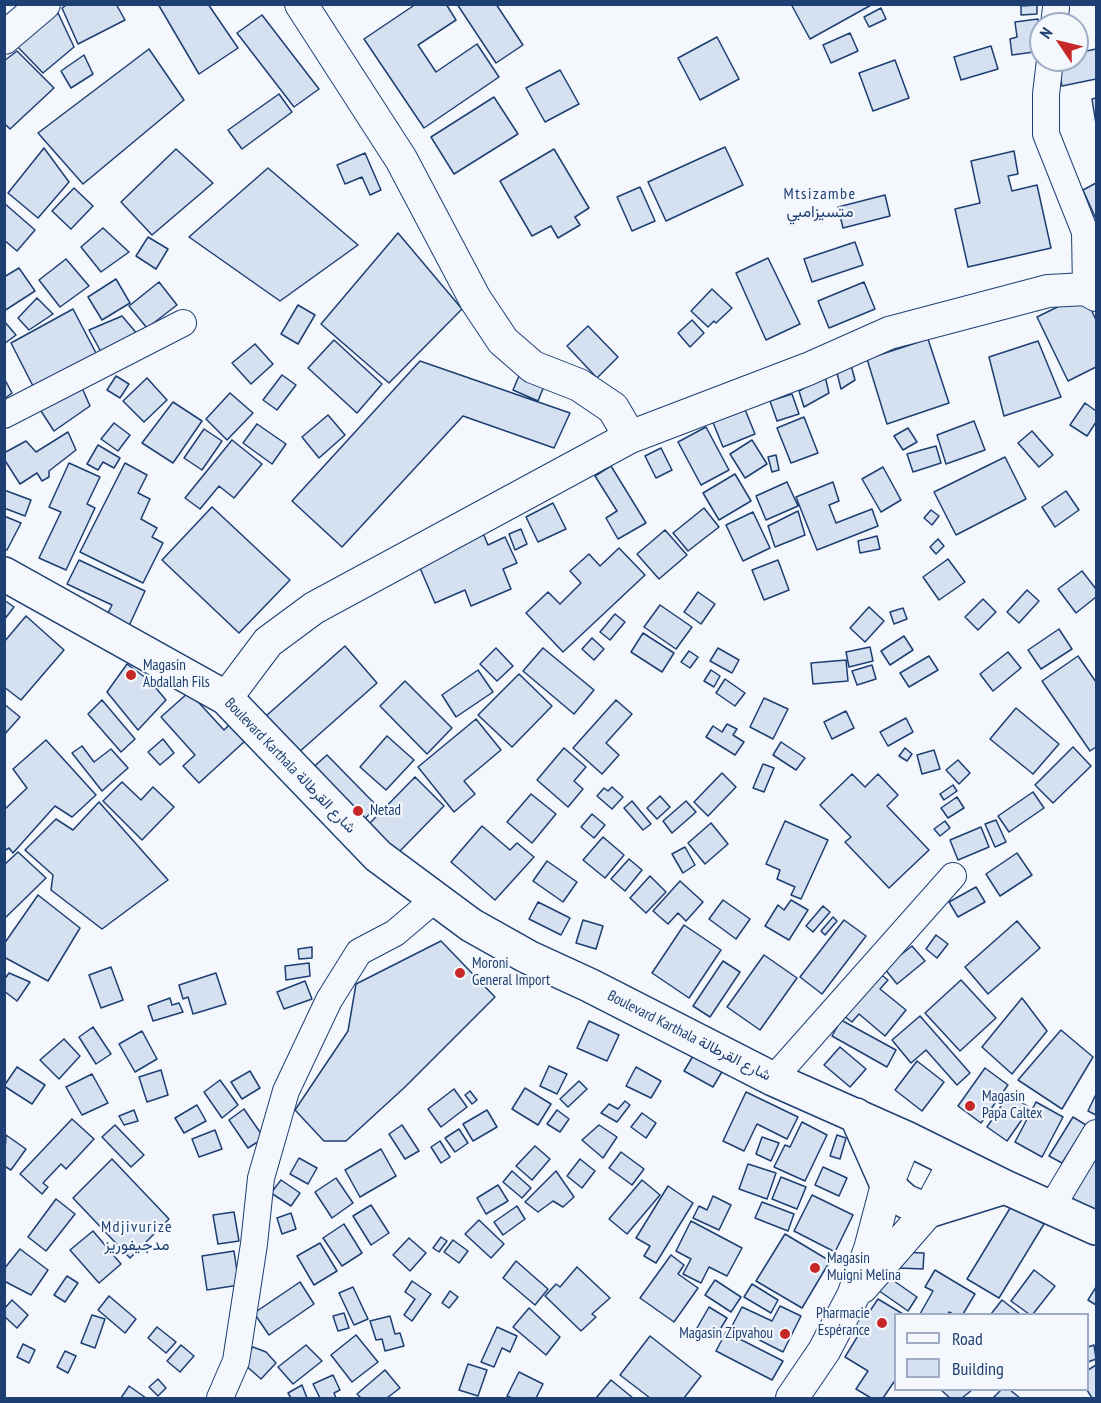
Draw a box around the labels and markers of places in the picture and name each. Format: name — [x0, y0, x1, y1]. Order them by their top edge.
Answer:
place label: Magasin Abdallah Fils — [143, 657, 210, 692]
marker: Magasin Abdallah Fils — [124, 668, 138, 682]
place label: Netad — [370, 802, 401, 820]
marker: Netad — [351, 804, 365, 818]
place label: Moroni General Import — [472, 955, 550, 990]
marker: Moroni General Import — [453, 966, 467, 980]
place label: Magasin Papa Caltex — [982, 1088, 1042, 1123]
marker: Magasin Papa Caltex — [963, 1099, 977, 1113]
place label: Magasin Muigni Melina — [827, 1250, 901, 1285]
marker: Magasin Muigni Melina — [808, 1261, 822, 1275]
place label: Pharmacie Espérance — [816, 1305, 870, 1340]
marker: Pharmacie Espérance — [875, 1316, 889, 1330]
place label: Magasin Zipvahou — [679, 1325, 773, 1343]
marker: Magasin Zipvahou — [778, 1327, 792, 1341]

